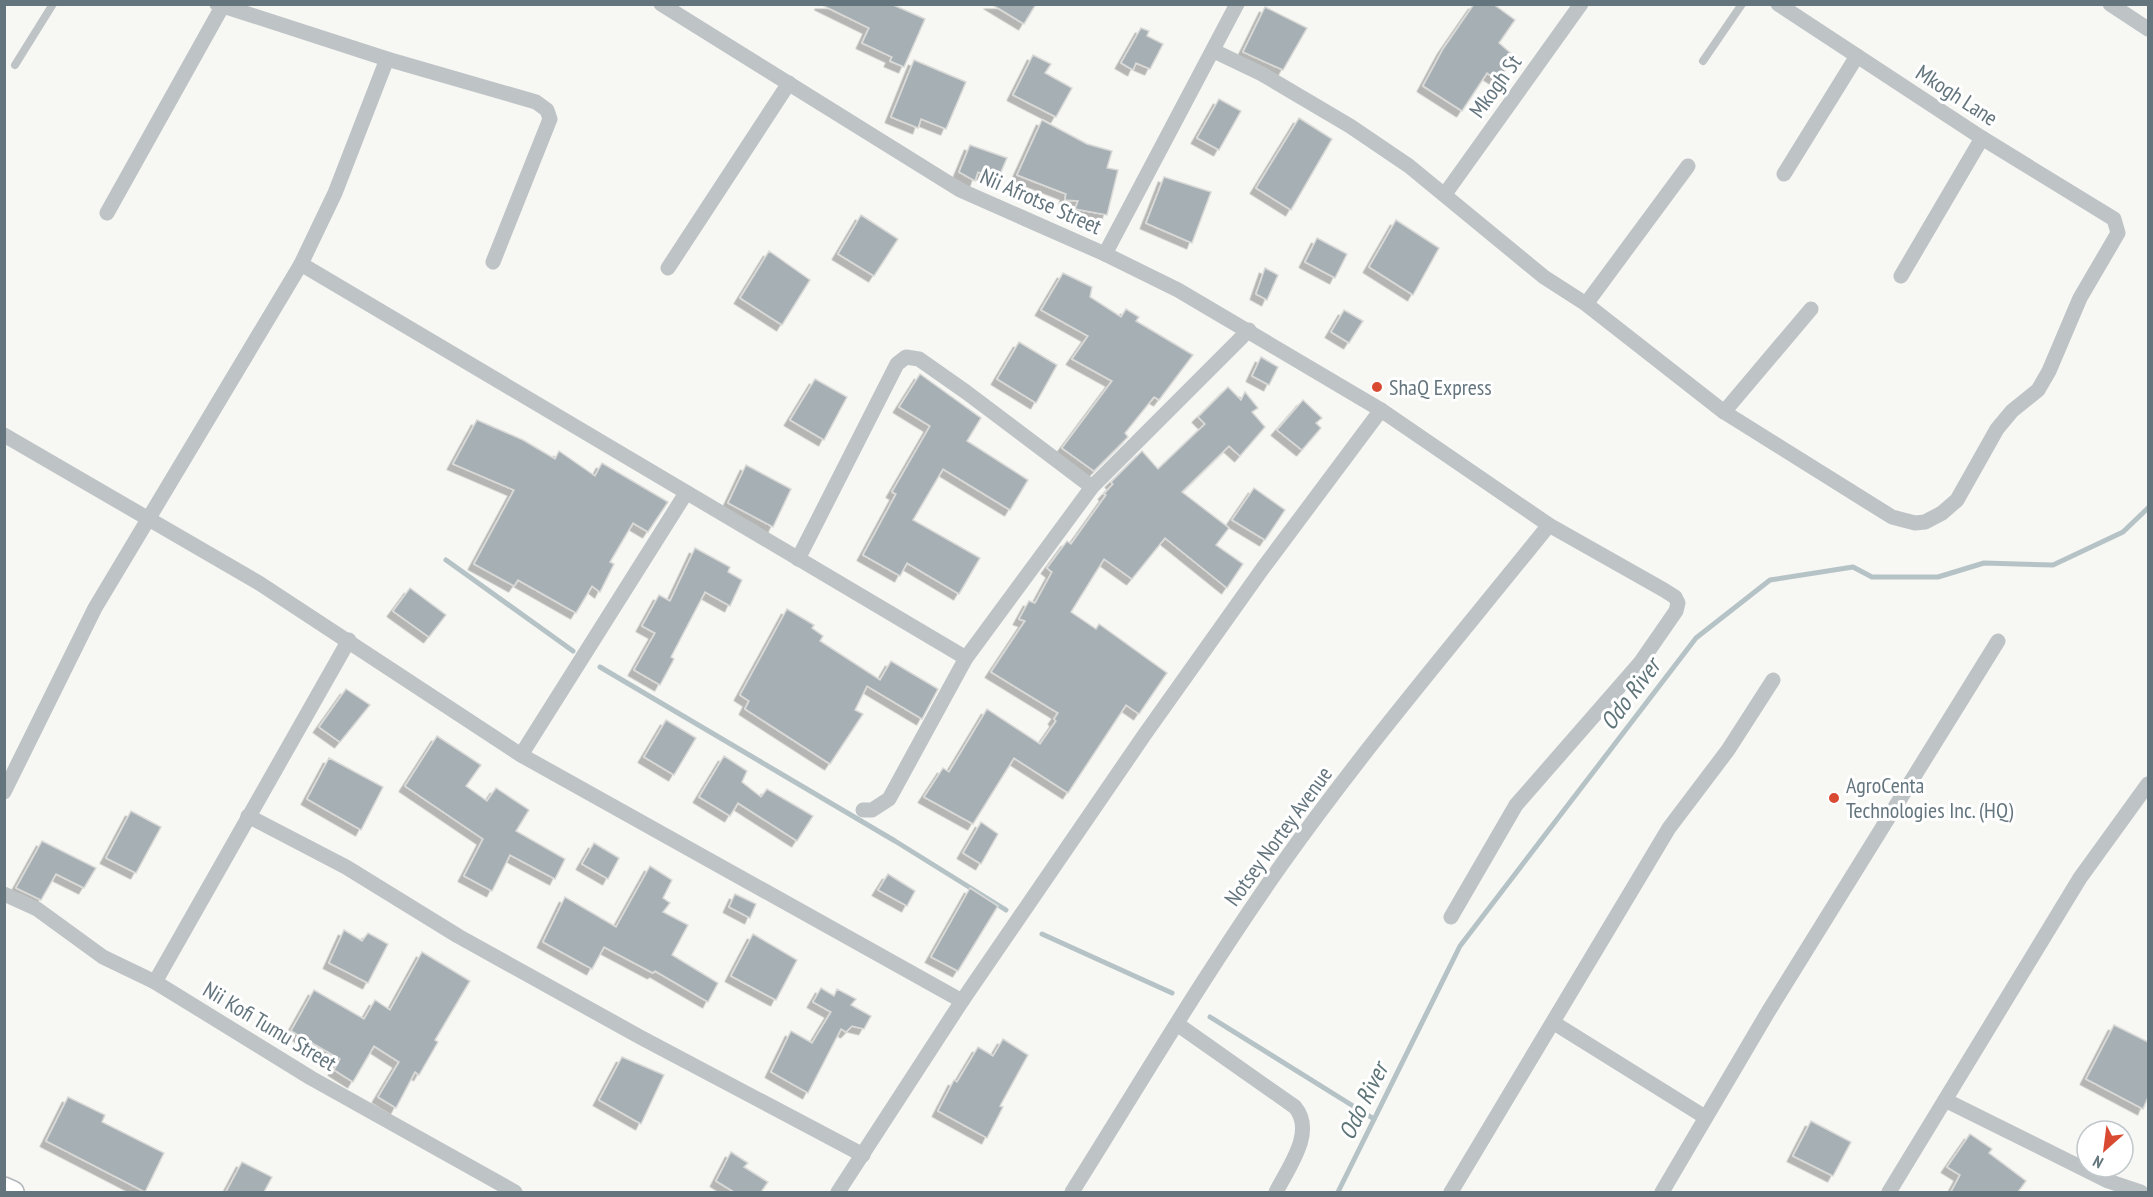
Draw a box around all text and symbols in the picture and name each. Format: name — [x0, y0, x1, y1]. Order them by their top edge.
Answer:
street label: Mkogh St — [1463, 49, 1527, 123]
street label: Mkogh Lane — [1911, 58, 2003, 132]
street label: Nii Afrotse Street — [976, 162, 1106, 240]
place label: ShaQ Express — [1389, 373, 1492, 401]
marker: ShaQ Express — [1370, 380, 1384, 394]
water label: Odo River — [1593, 649, 1669, 736]
street label: Notsey Nortey Avenue — [1218, 761, 1338, 911]
place label: AgroCenta Technologies Inc. (HQ) — [1846, 771, 2014, 824]
marker: AgroCenta Technologies Inc. (HQ) — [1827, 791, 1841, 805]
street label: Nii Kofi Tumu Street — [198, 975, 342, 1077]
water label: Odo River — [1331, 1054, 1396, 1144]
north arrow — [2075, 1119, 2135, 1179]
text: N — [2089, 1151, 2106, 1173]

